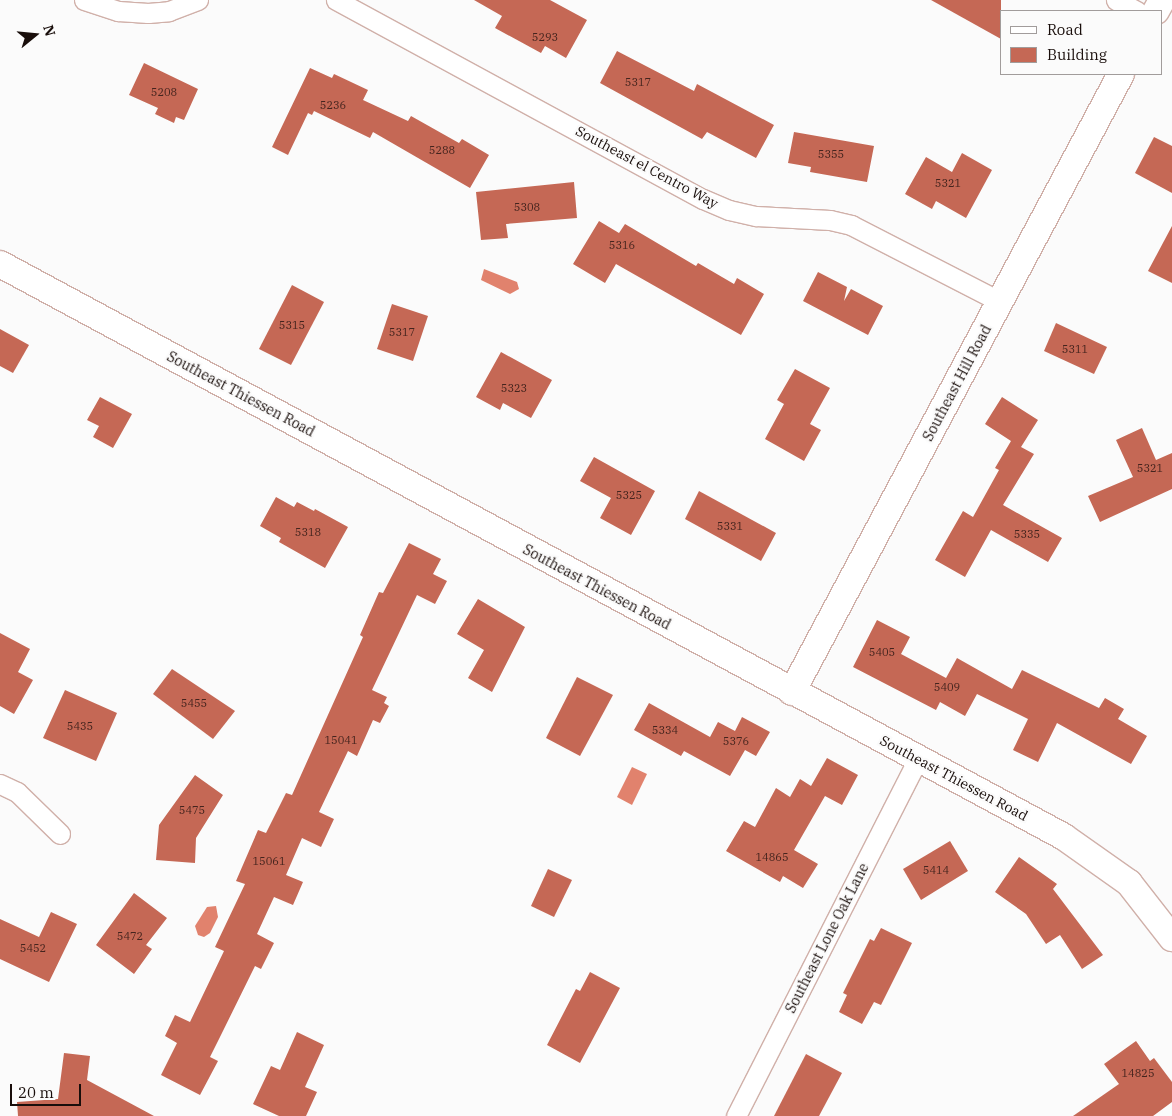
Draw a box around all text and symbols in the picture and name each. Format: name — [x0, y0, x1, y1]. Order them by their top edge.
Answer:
north arrow — [10, 10, 60, 60]
legend — [1000, 10, 1162, 75]
text: Road — [1047, 20, 1083, 39]
text: N — [39, 23, 60, 39]
house number: 5293 — [532, 30, 558, 44]
text: Building — [1047, 45, 1107, 64]
house number: 5317 — [625, 75, 651, 89]
house number: 5208 — [151, 85, 177, 99]
house number: 5236 — [320, 98, 346, 112]
street label: Southeast el Centro Way — [573, 122, 721, 212]
house number: 5288 — [429, 143, 455, 157]
house number: 5355 — [818, 147, 844, 161]
house number: 5321 — [935, 176, 961, 190]
house number: 5308 — [514, 200, 540, 214]
house number: 5316 — [609, 238, 635, 252]
house number: 5315 — [279, 318, 305, 332]
street label: Southeast Hill Road — [919, 322, 995, 444]
house number: 5317 — [389, 325, 415, 339]
house number: 5311 — [1062, 342, 1088, 356]
street label: Southeast Thiessen Road — [164, 348, 318, 440]
house number: 5323 — [501, 381, 527, 395]
house number: 5321 — [1137, 461, 1163, 475]
house number: 5325 — [616, 488, 642, 502]
house number: 5331 — [717, 519, 743, 533]
house number: 5318 — [295, 525, 321, 539]
house number: 5335 — [1014, 527, 1040, 541]
street label: Southeast Thiessen Road — [520, 541, 674, 633]
house number: 5405 — [869, 645, 895, 659]
house number: 5409 — [934, 680, 960, 694]
house number: 5455 — [181, 696, 207, 710]
house number: 5435 — [67, 719, 93, 733]
house number: 5334 — [652, 723, 678, 737]
street label: Southeast Thiessen Road — [877, 732, 1031, 824]
house number: 15041 — [325, 733, 357, 747]
house number: 5376 — [723, 734, 749, 748]
house number: 5475 — [179, 803, 205, 817]
house number: 14865 — [756, 850, 788, 864]
house number: 15061 — [253, 854, 285, 868]
street label: Southeast Lone Oak Lane — [782, 860, 872, 1016]
house number: 5414 — [923, 863, 949, 877]
house number: 5472 — [117, 929, 143, 943]
house number: 5452 — [20, 941, 46, 955]
house number: 14825 — [1122, 1066, 1154, 1080]
scale bar — [12, 1074, 84, 1106]
text: 20 m — [18, 1083, 54, 1102]

